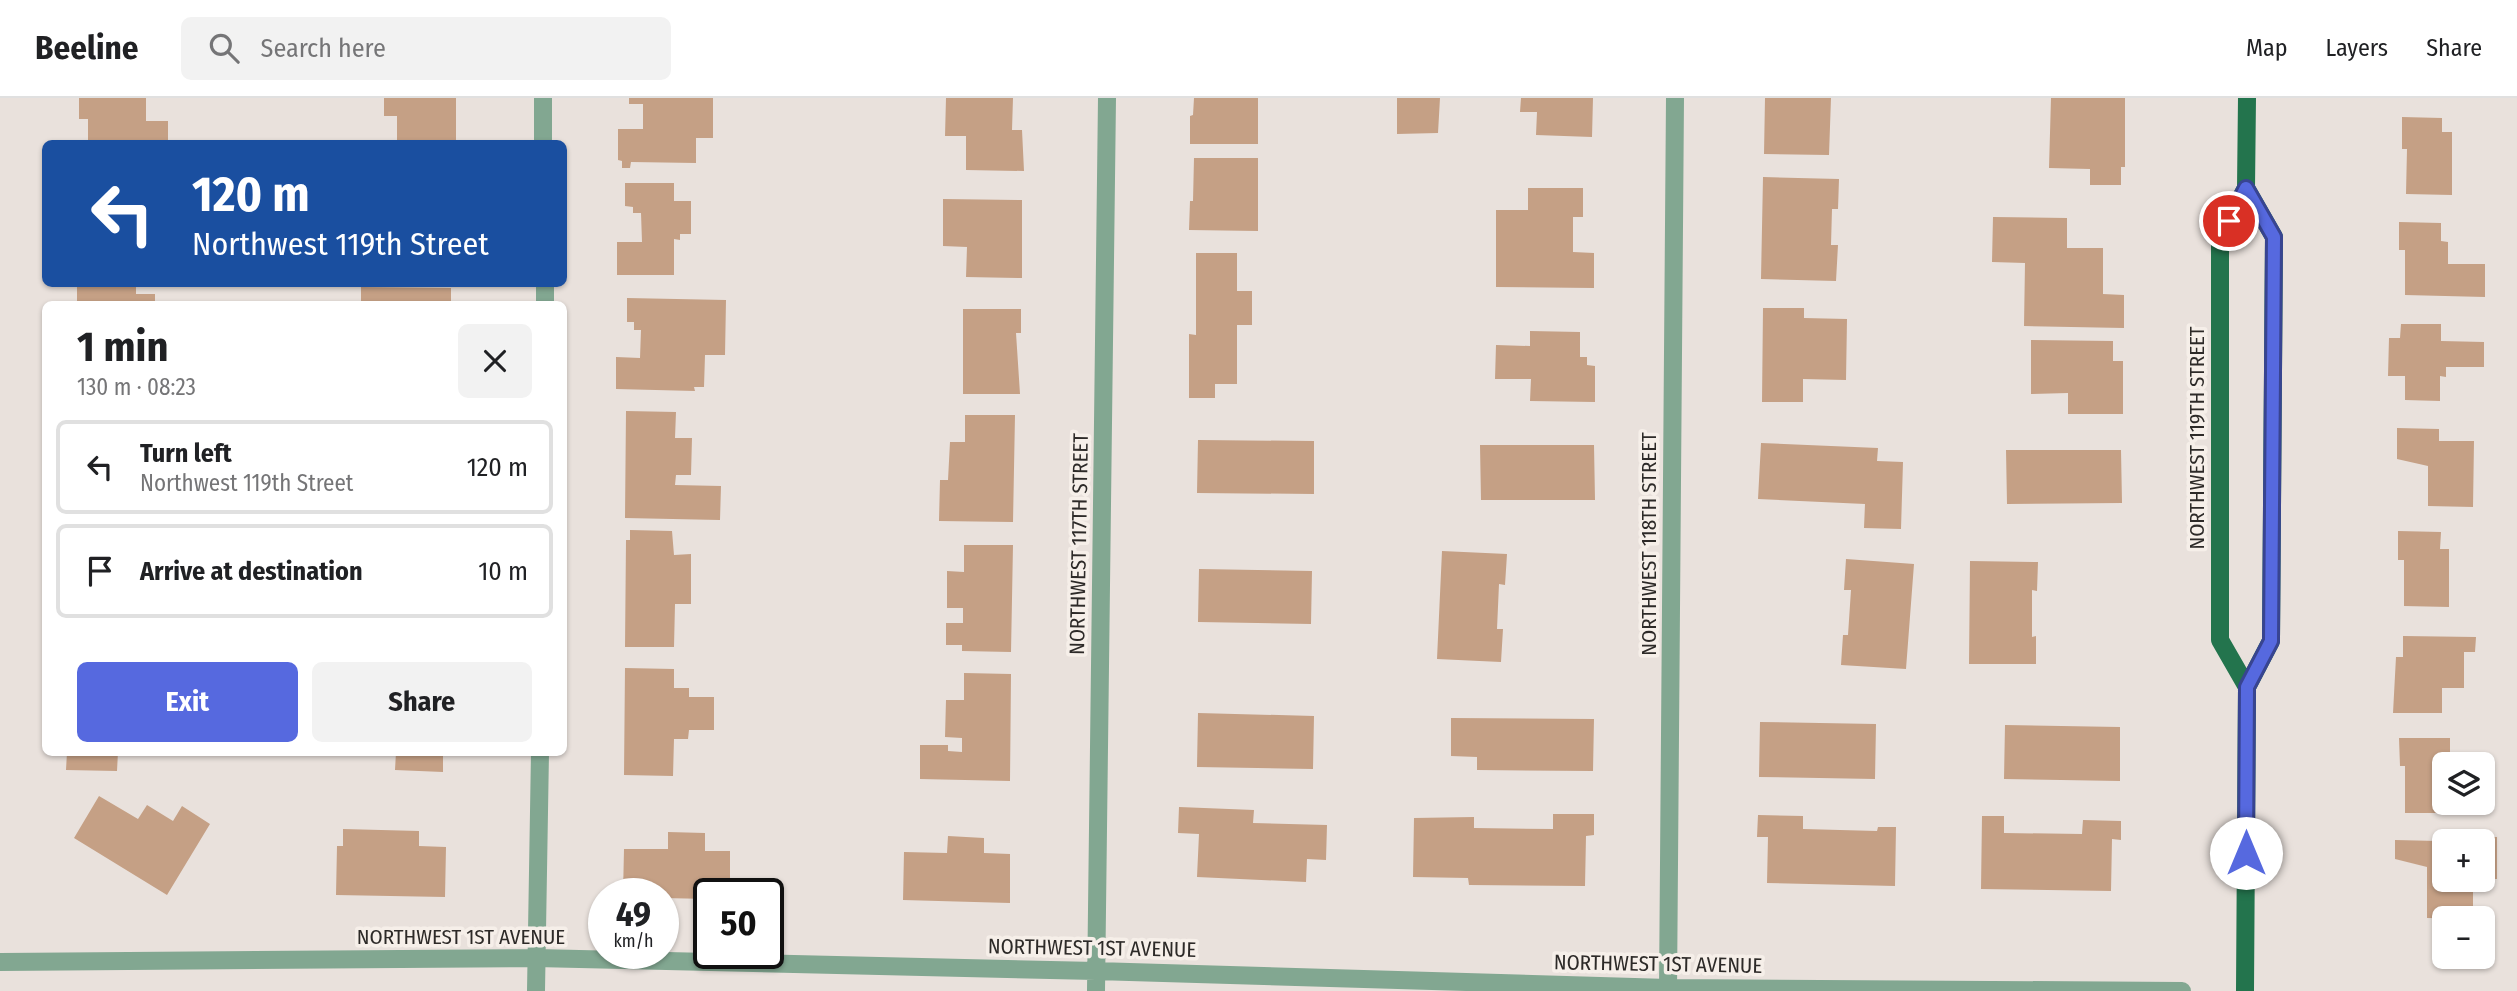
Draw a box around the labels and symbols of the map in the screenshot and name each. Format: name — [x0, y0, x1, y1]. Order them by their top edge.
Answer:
pin — [2199, 191, 2259, 251]
street label: NORTHWEST 119TH STREET — [2184, 326, 2210, 550]
street label: NORTHWEST 118TH STREET — [1636, 432, 1662, 656]
street label: NORTHWEST 117TH STREET — [1064, 433, 1094, 655]
position arrow — [2209, 816, 2283, 890]
speed limit sign: 50 — [693, 878, 784, 969]
street label: NORTHWEST 1ST AVENUE — [357, 924, 565, 950]
street label: NORTHWEST 1ST AVENUE — [988, 933, 1197, 963]
street label: NORTHWEST 1ST AVENUE — [1554, 949, 1763, 979]

